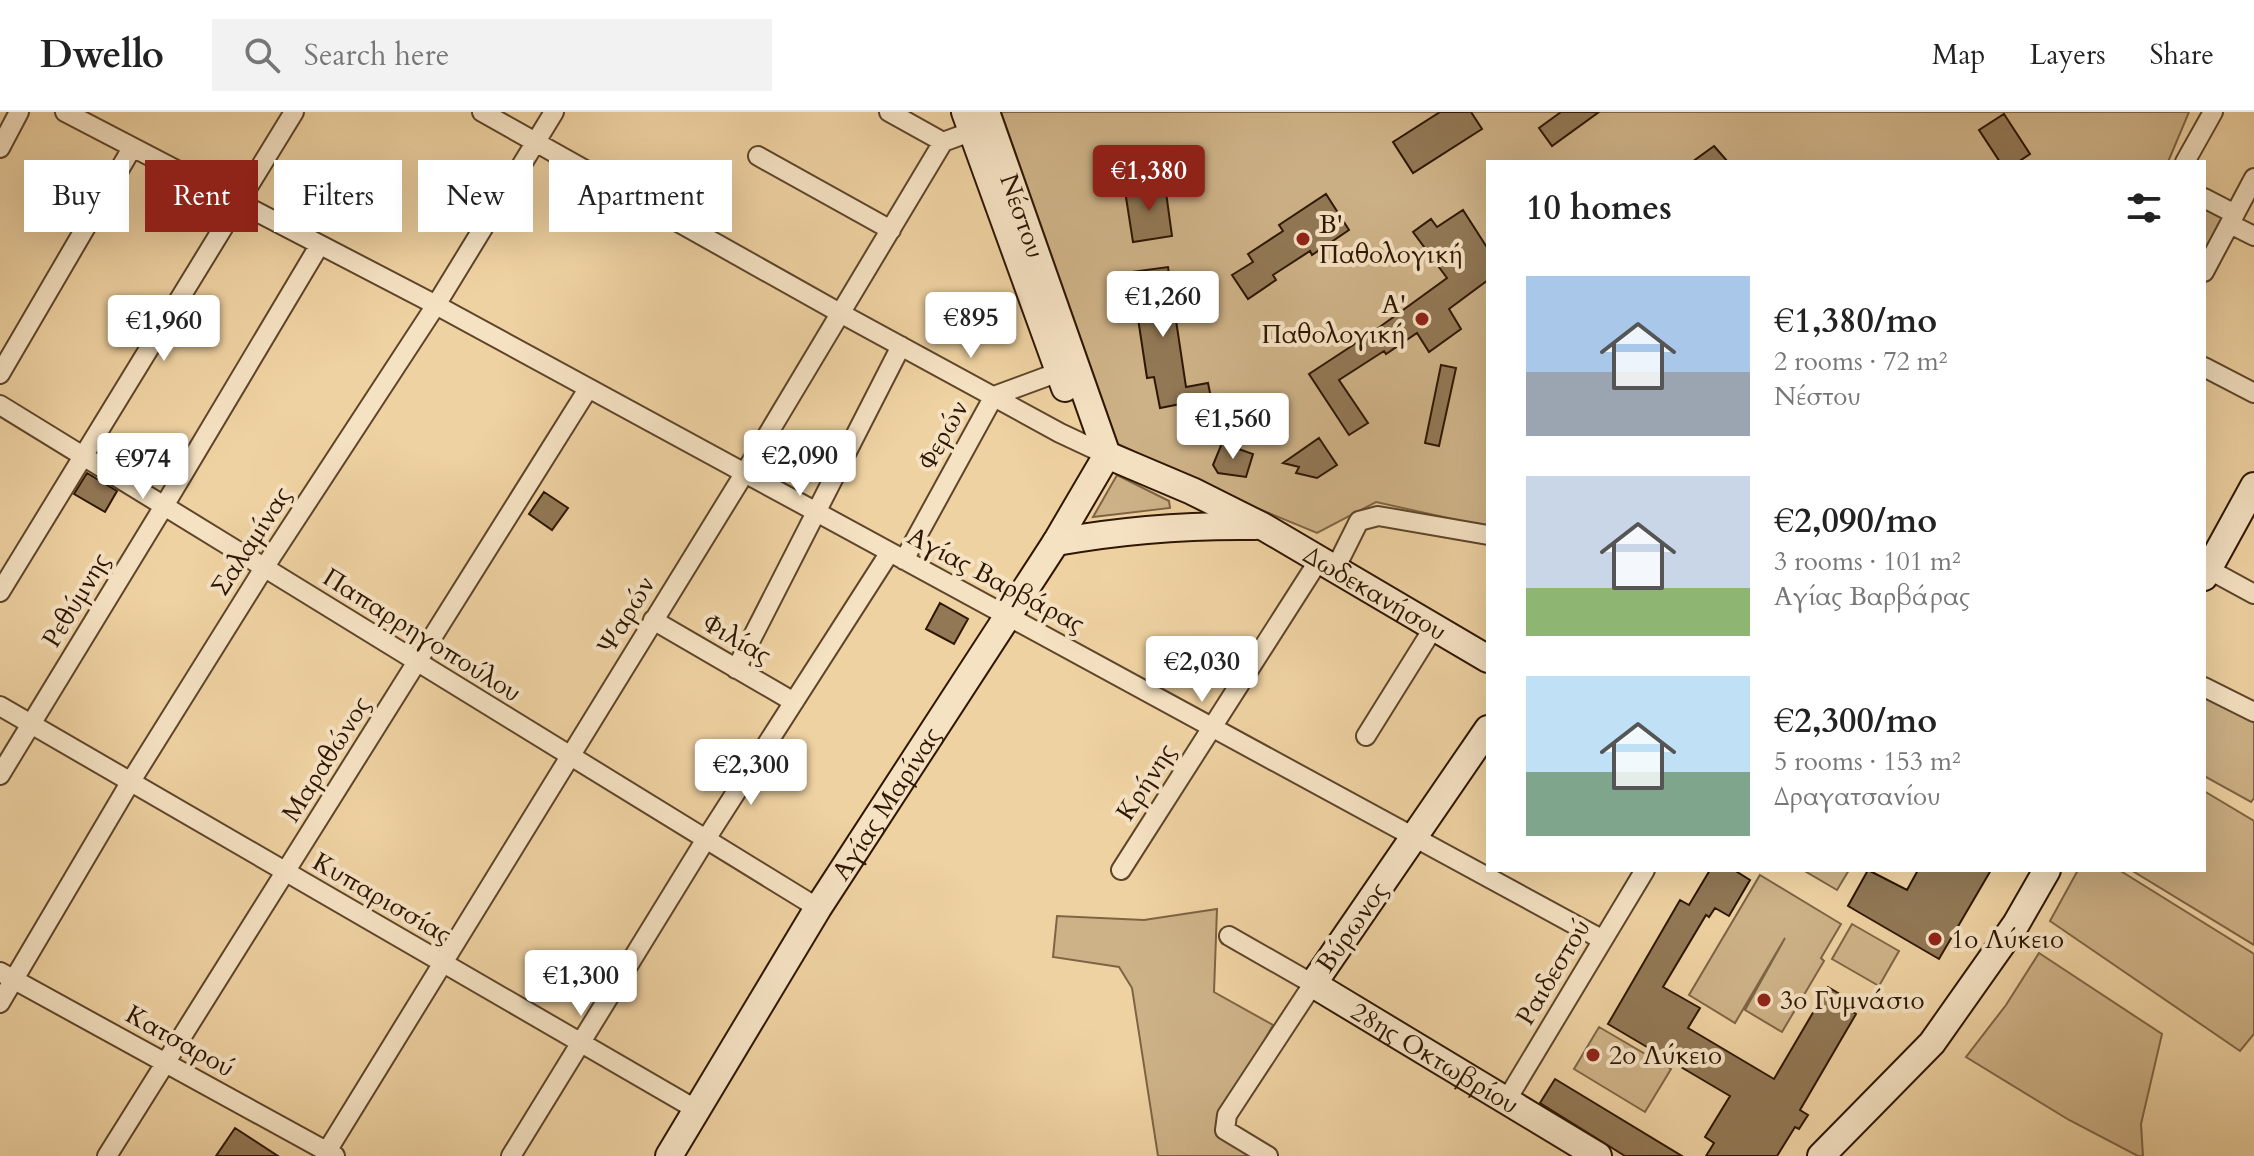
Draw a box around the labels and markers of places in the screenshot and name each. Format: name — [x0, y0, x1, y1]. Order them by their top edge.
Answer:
pin: €1,380 — [1084, 145, 1214, 213]
place label: Β' Παθολογική — [1319, 207, 1464, 272]
marker: Β' Παθολογική — [1294, 230, 1312, 248]
pin: €1,260 — [1098, 271, 1228, 339]
place label: Α' Παθολογική — [1261, 287, 1406, 352]
pin: €895 — [924, 292, 1018, 360]
pin: €1,960 — [99, 295, 229, 363]
marker: Α' Παθολογική — [1413, 310, 1431, 328]
pin: €1,560 — [1168, 393, 1298, 461]
pin: €2,090 — [735, 430, 865, 498]
pin: €974 — [96, 433, 190, 501]
pin: €2,030 — [1137, 636, 1267, 704]
pin: €2,300 — [686, 739, 816, 807]
place label: 1ο Λύκειο — [1951, 922, 2064, 957]
marker: 1ο Λύκειο — [1926, 930, 1944, 948]
pin: €1,300 — [516, 950, 646, 1018]
place label: 3ο Γυμνάσιο — [1780, 983, 1925, 1018]
marker: 3ο Γυμνάσιο — [1755, 991, 1773, 1009]
place label: 2ο Λύκειο — [1609, 1038, 1722, 1073]
marker: 2ο Λύκειο — [1584, 1046, 1602, 1064]

